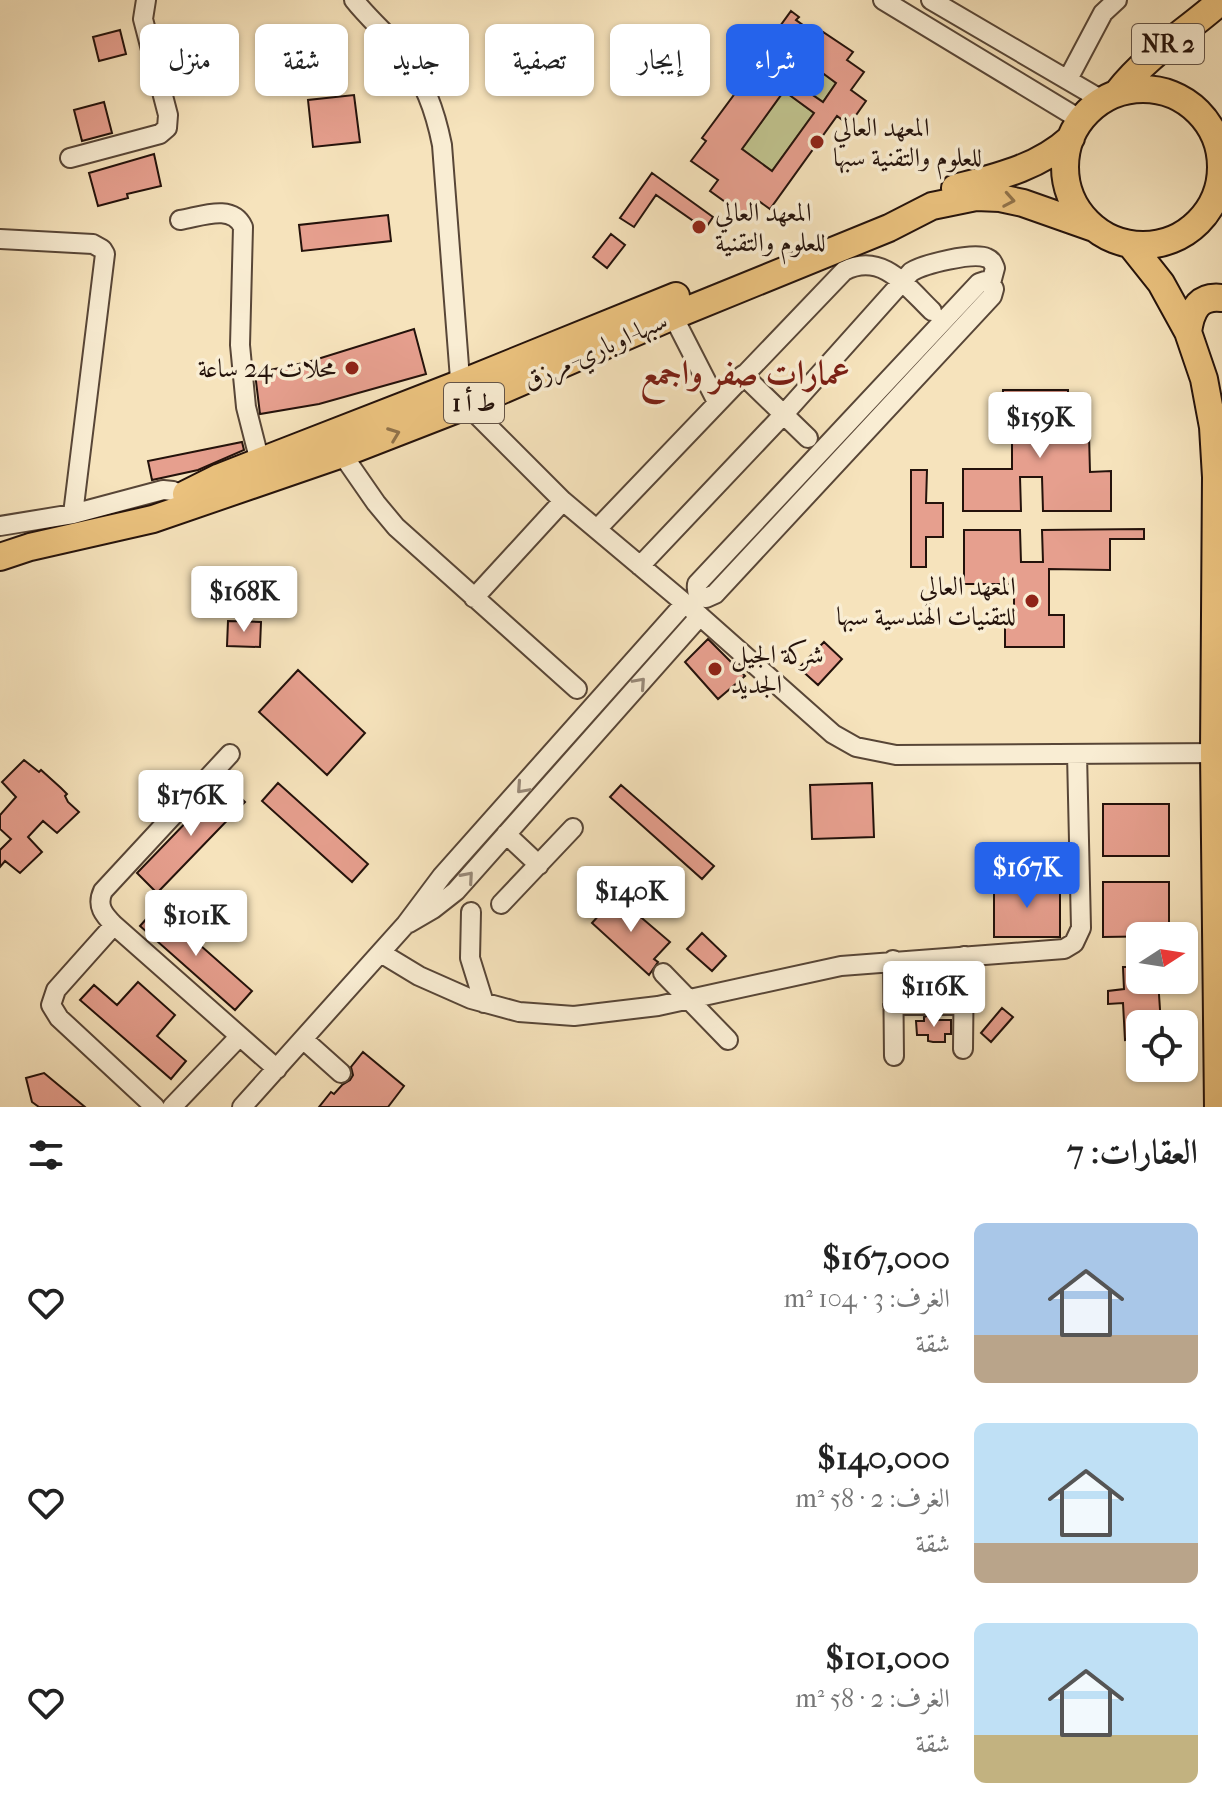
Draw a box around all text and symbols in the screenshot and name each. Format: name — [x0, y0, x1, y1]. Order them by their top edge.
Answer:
chip: منزل — [140, 24, 239, 96]
chip: شقة — [255, 24, 348, 96]
chip: جديد — [364, 24, 469, 96]
chip: تصفية — [485, 24, 594, 96]
chip: إيجار — [610, 24, 710, 96]
chip: شراء — [726, 24, 824, 96]
road number: NR 2 — [1132, 24, 1204, 64]
place label: المعهد العالي للعلوم والتقنية سبها — [833, 112, 982, 180]
marker: المعهد العالي للعلوم والتقنية سبها — [808, 133, 826, 151]
one-way arrow — [1002, 191, 1015, 208]
place label: المعهد العالي للعلوم والتقنية — [715, 197, 826, 265]
marker: المعهد العالي للعلوم والتقنية — [690, 218, 708, 236]
street label: سبها-اوباري-مرزق — [518, 305, 674, 401]
place label: محلات 24 ساعة — [198, 353, 336, 384]
district label: عمارات صفر واجمع — [640, 353, 850, 405]
marker: محلات 24 ساعة — [343, 359, 361, 377]
road number: ط أ 1 — [444, 383, 504, 423]
pin: $159K — [984, 392, 1096, 460]
text: $159K — [1006, 402, 1074, 433]
one-way arrow — [386, 427, 400, 444]
pin: $168K — [188, 566, 300, 634]
place label: المعهد العالي للتقنيات الهندسية سبها — [836, 571, 1016, 633]
text: $168K — [209, 576, 279, 607]
marker: المعهد العالي للتقنيات الهندسية سبها — [1023, 592, 1041, 610]
place label: شركة الجيل الجديد — [731, 638, 824, 700]
marker: شركة الجيل الجديد — [706, 660, 724, 678]
one-way arrow — [631, 677, 645, 692]
pin: $176K — [135, 770, 247, 838]
one-way arrow — [518, 778, 532, 793]
text: $176K — [156, 780, 226, 811]
pin: $167K — [971, 842, 1083, 910]
text: $167K — [993, 852, 1061, 883]
pin: $140K — [575, 866, 687, 934]
one-way arrow — [458, 872, 473, 887]
text: $140K — [595, 876, 667, 907]
pin: $101K — [140, 890, 252, 958]
text: $101K — [163, 900, 229, 931]
north arrow — [1126, 922, 1198, 994]
map controls — [1126, 922, 1198, 1082]
pin: $116K — [878, 961, 990, 1029]
text: $116K — [901, 971, 967, 1002]
button: locate — [1126, 1010, 1198, 1082]
text: العقارات: 7 — [1067, 1132, 1198, 1172]
icon: filters — [24, 1133, 68, 1177]
text: $167,000 — [822, 1238, 950, 1278]
icon: home — [1038, 1255, 1134, 1351]
icon: heart — [24, 1281, 68, 1325]
text: الغرف: 3 · 104 m² — [784, 1283, 950, 1314]
text: شقة — [916, 1328, 950, 1359]
text: $140,000 — [817, 1438, 950, 1478]
icon: home — [1038, 1455, 1134, 1551]
icon: heart — [24, 1481, 68, 1525]
text: الغرف: 2 · 58 m² — [795, 1483, 950, 1514]
text: شقة — [916, 1528, 950, 1559]
text: $101,000 — [825, 1638, 950, 1678]
icon: home — [1038, 1655, 1134, 1751]
icon: heart — [24, 1681, 68, 1725]
text: الغرف: 2 · 58 m² — [795, 1683, 950, 1714]
text: شقة — [916, 1728, 950, 1759]

